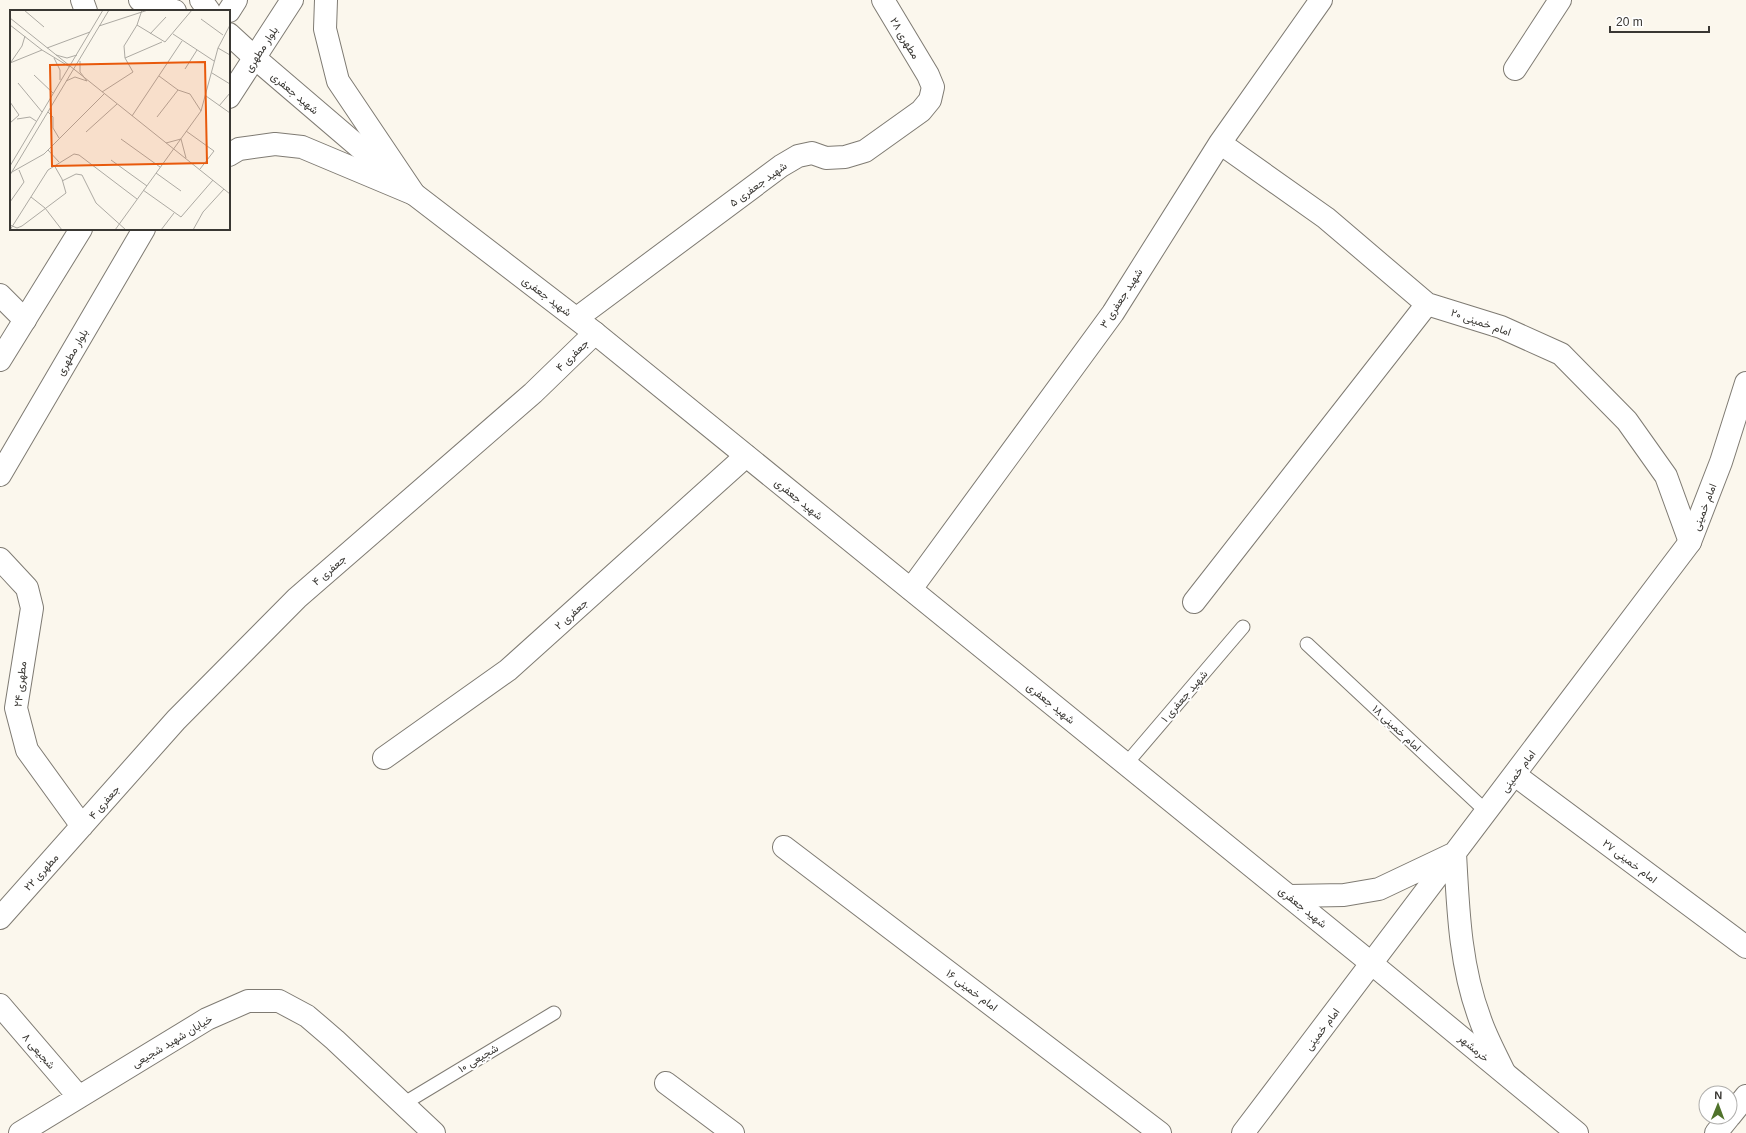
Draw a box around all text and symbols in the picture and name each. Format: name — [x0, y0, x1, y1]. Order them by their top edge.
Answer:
scale bar — [1610, 8, 1709, 34]
inset map — [10, 10, 230, 230]
street label: مطهری ۲۸ — [887, 15, 922, 61]
text: 20 m — [1616, 15, 1643, 29]
street label: بلوار مطهری — [242, 24, 281, 75]
street label: شهید جعفری — [268, 70, 321, 117]
street label: شهید جعفری ۵ — [727, 159, 790, 210]
street label: شهید جعفری ۳ — [1097, 266, 1146, 331]
street label: شهید جعفری — [520, 274, 574, 319]
street label: امام خمینی ۲۰ — [1449, 306, 1513, 340]
street label: بلوار مطهری — [54, 327, 91, 378]
street label: جعفری ۴ — [553, 337, 591, 374]
street label: شهید جعفری — [772, 476, 826, 523]
street label: امام خمینی — [1690, 482, 1720, 533]
street label: جعفری ۴ — [310, 552, 349, 589]
street label: جعفری ۲ — [552, 596, 591, 633]
street label: مطهری ۲۴ — [12, 660, 29, 708]
street label: شهید جعفری ۱ — [1158, 668, 1211, 725]
street label: شهید جعفری — [1024, 680, 1078, 727]
street label: امام خمینی ۱۸ — [1369, 702, 1424, 755]
street label: امام خمینی — [1498, 748, 1539, 796]
street label: جعفری ۴ — [86, 783, 123, 822]
street label: امام خمینی ۲۷ — [1599, 837, 1659, 887]
street label: مطهری ۲۲ — [21, 851, 61, 894]
street label: شهید جعفری — [1276, 884, 1330, 931]
street label: امام خمینی ۱۶ — [943, 967, 1000, 1015]
street label: امام خمینی — [1302, 1006, 1343, 1054]
street label: خیابان شهید شجیعی — [130, 1012, 215, 1071]
street label: شجیعی ۸ — [20, 1031, 58, 1072]
street label: خرمشهر — [1455, 1031, 1492, 1065]
street label: شجیعی ۱۰ — [456, 1041, 501, 1075]
north arrow — [1698, 1085, 1738, 1125]
text: N — [1714, 1089, 1722, 1101]

